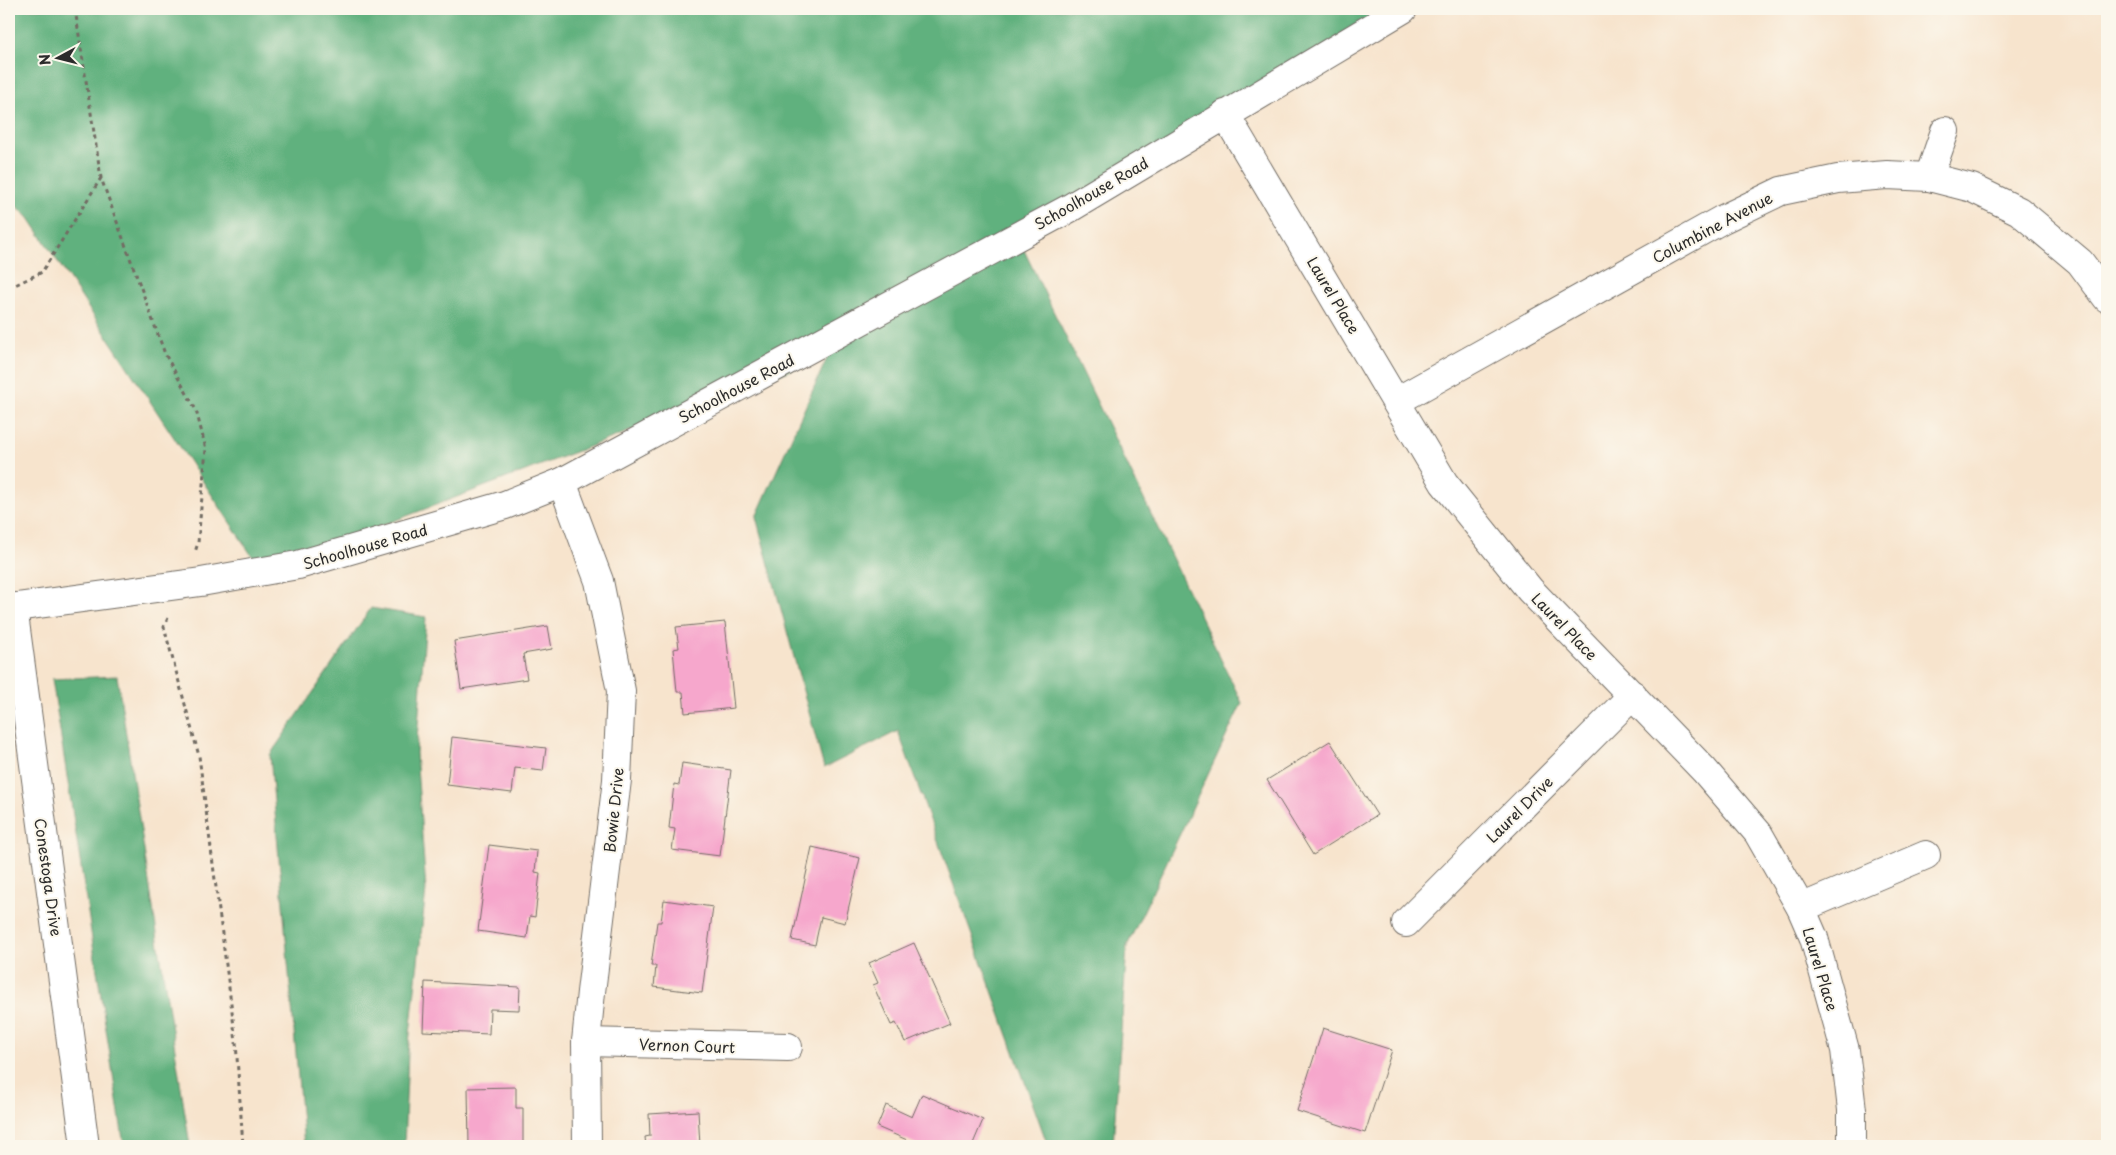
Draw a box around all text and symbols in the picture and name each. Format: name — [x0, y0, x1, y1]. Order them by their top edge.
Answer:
north arrow — [32, 32, 82, 82]
text: N — [34, 53, 56, 66]
street label: Schoolhouse Road — [1030, 151, 1152, 235]
street label: Columbine Avenue — [1648, 186, 1776, 268]
street label: Laurel Place — [1302, 252, 1366, 338]
street label: Schoolhouse Road — [674, 348, 798, 428]
street label: Schoolhouse Road — [300, 517, 430, 575]
street label: Laurel Place — [1527, 587, 1603, 665]
street label: Bowie Drive — [597, 766, 629, 854]
street label: Laurel Drive — [1480, 770, 1558, 848]
street label: Conestoga Drive — [29, 816, 69, 938]
street label: Laurel Place — [1797, 924, 1845, 1014]
street label: Vernon Court — [639, 1032, 735, 1058]

